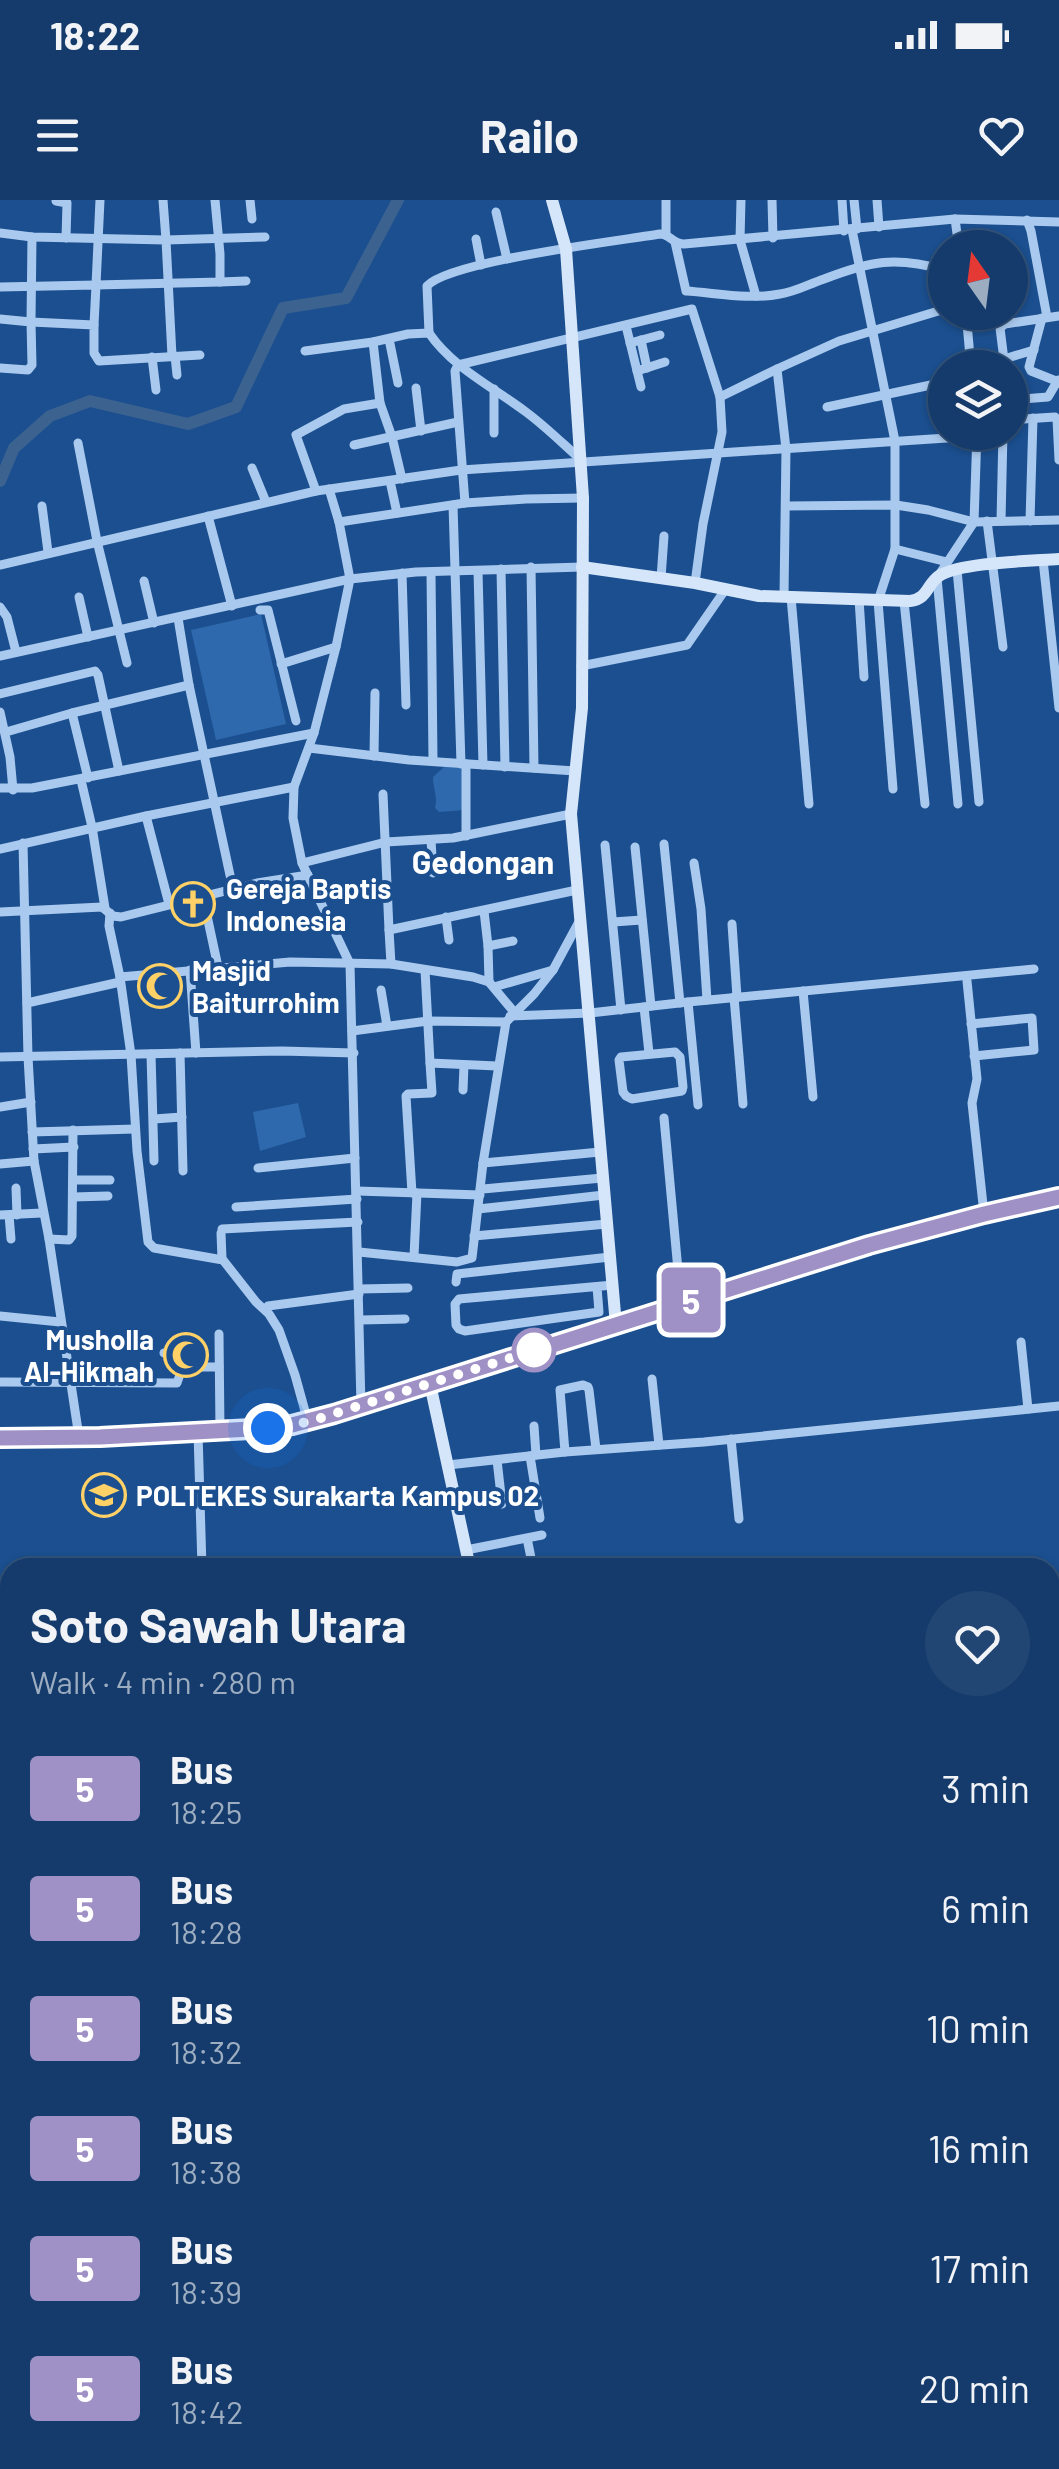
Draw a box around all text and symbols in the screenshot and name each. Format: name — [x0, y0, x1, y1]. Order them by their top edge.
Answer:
text: 18:22 — [50, 12, 140, 58]
icon: menu — [30, 108, 85, 163]
text: Railo — [480, 108, 579, 162]
icon: heart — [974, 108, 1029, 163]
north arrow — [928, 230, 1028, 330]
map controls — [928, 230, 1028, 450]
button: layers — [928, 350, 1028, 450]
district label: Gedongan — [412, 842, 554, 880]
place label: Gereja Baptis Indonesia — [226, 871, 391, 937]
church icon: Gereja Baptis Indonesia — [170, 881, 216, 927]
place label: Masjid Baiturrohim — [192, 953, 340, 1019]
mosque icon: Masjid Baiturrohim — [137, 963, 183, 1009]
line badge: 5 — [658, 1268, 724, 1332]
text: 5 — [682, 1279, 700, 1321]
place label: Musholla Al-Hikmah — [24, 1322, 154, 1388]
unlabelled marker — [513, 1329, 555, 1371]
mosque icon: Musholla Al-Hikmah — [163, 1332, 209, 1378]
your location — [243, 1403, 293, 1453]
school or university icon: POLTEKES Surakarta Kampus 02 — [81, 1472, 127, 1518]
place label: POLTEKES Surakarta Kampus 02 — [136, 1478, 539, 1512]
button: heart — [925, 1591, 1030, 1696]
text: Soto Sawah Utara — [30, 1595, 407, 1653]
text: Walk · 4 min · 280 m — [30, 1662, 296, 1700]
text: Bus — [170, 1746, 233, 1792]
text: 3 min — [941, 1765, 1030, 1811]
text: 5 — [76, 1767, 94, 1809]
text: 18:25 — [170, 1792, 242, 1830]
text: Bus — [170, 1866, 233, 1912]
text: 6 min — [941, 1885, 1030, 1931]
text: 5 — [76, 1887, 94, 1929]
text: 18:28 — [170, 1912, 243, 1950]
text: Bus — [170, 1986, 233, 2032]
text: 10 min — [926, 2005, 1030, 2051]
text: 5 — [76, 2007, 94, 2049]
text: 18:32 — [170, 2032, 242, 2070]
text: Bus — [170, 2106, 233, 2152]
text: 16 min — [928, 2125, 1030, 2171]
text: 5 — [76, 2127, 94, 2169]
text: 18:38 — [170, 2152, 242, 2190]
text: Bus — [170, 2226, 233, 2272]
text: 17 min — [930, 2245, 1030, 2291]
text: 5 — [76, 2247, 94, 2289]
text: 18:39 — [170, 2272, 242, 2310]
text: Bus — [170, 2346, 233, 2392]
text: 20 min — [919, 2365, 1030, 2411]
text: 5 — [76, 2367, 94, 2409]
text: 18:42 — [170, 2392, 244, 2430]

